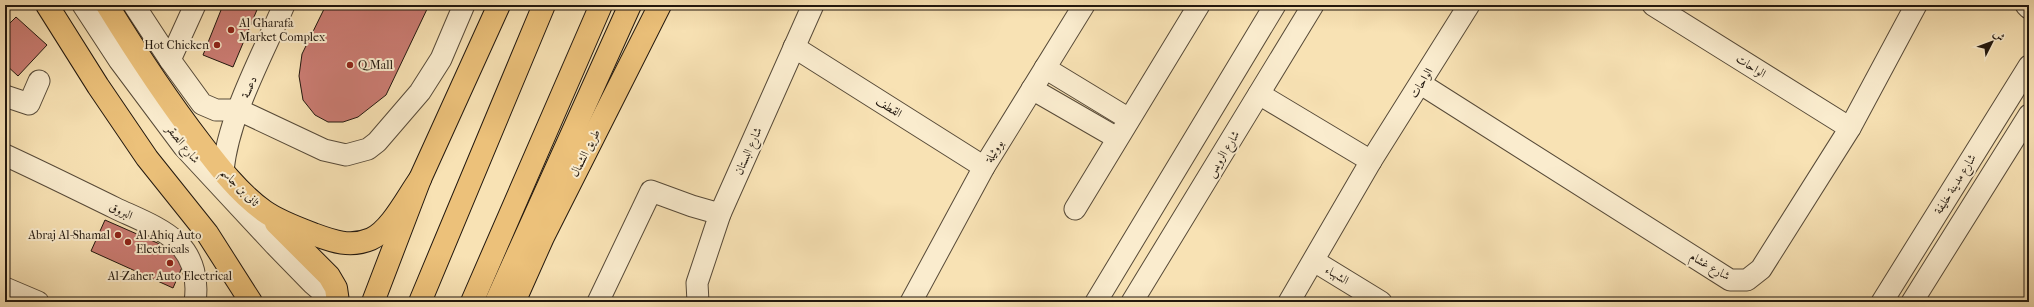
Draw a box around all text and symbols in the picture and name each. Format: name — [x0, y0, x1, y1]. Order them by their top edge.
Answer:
place label: Al Gharafa Market Complex — [238, 16, 326, 44]
north arrow — [1972, 22, 2012, 62]
marker: Al Gharafa Market Complex — [226, 25, 236, 35]
text: ش — [1991, 27, 2008, 44]
place label: Hot Chicken — [144, 38, 209, 52]
marker: Hot Chicken — [212, 40, 222, 50]
street label: الواحات — [1733, 51, 1769, 82]
place label: Q Mall — [358, 58, 394, 72]
marker: Q Mall — [345, 60, 355, 70]
street label: الواحات — [1406, 65, 1437, 101]
street label: دعسة — [238, 74, 260, 100]
street label: القطف — [873, 94, 905, 121]
street label: شارع الصقر — [159, 120, 203, 169]
street label: شارع البستان — [731, 125, 768, 178]
street label: طريق الشمال — [567, 127, 604, 180]
street label: شارع الرويس — [1204, 128, 1246, 182]
street label: بووثيلة — [981, 137, 1007, 166]
street label: شارع مدينة خليفة — [1931, 151, 1982, 219]
street label: ثانى بن جاسم — [214, 165, 263, 213]
street label: البروق — [107, 199, 135, 224]
place label: Abraj Al-Shamal — [27, 228, 111, 242]
place label: Al Ahiq Auto Electricals — [135, 228, 201, 256]
marker: Abraj Al-Shamal — [113, 230, 123, 240]
marker: Al Ahiq Auto Electricals — [123, 237, 133, 247]
street label: شارع غشام — [1685, 249, 1733, 287]
marker: Al-Zaher Auto Electrical — [165, 258, 175, 268]
street label: الشهباء — [1322, 263, 1352, 289]
place label: Al-Zaher Auto Electrical — [107, 269, 233, 283]

